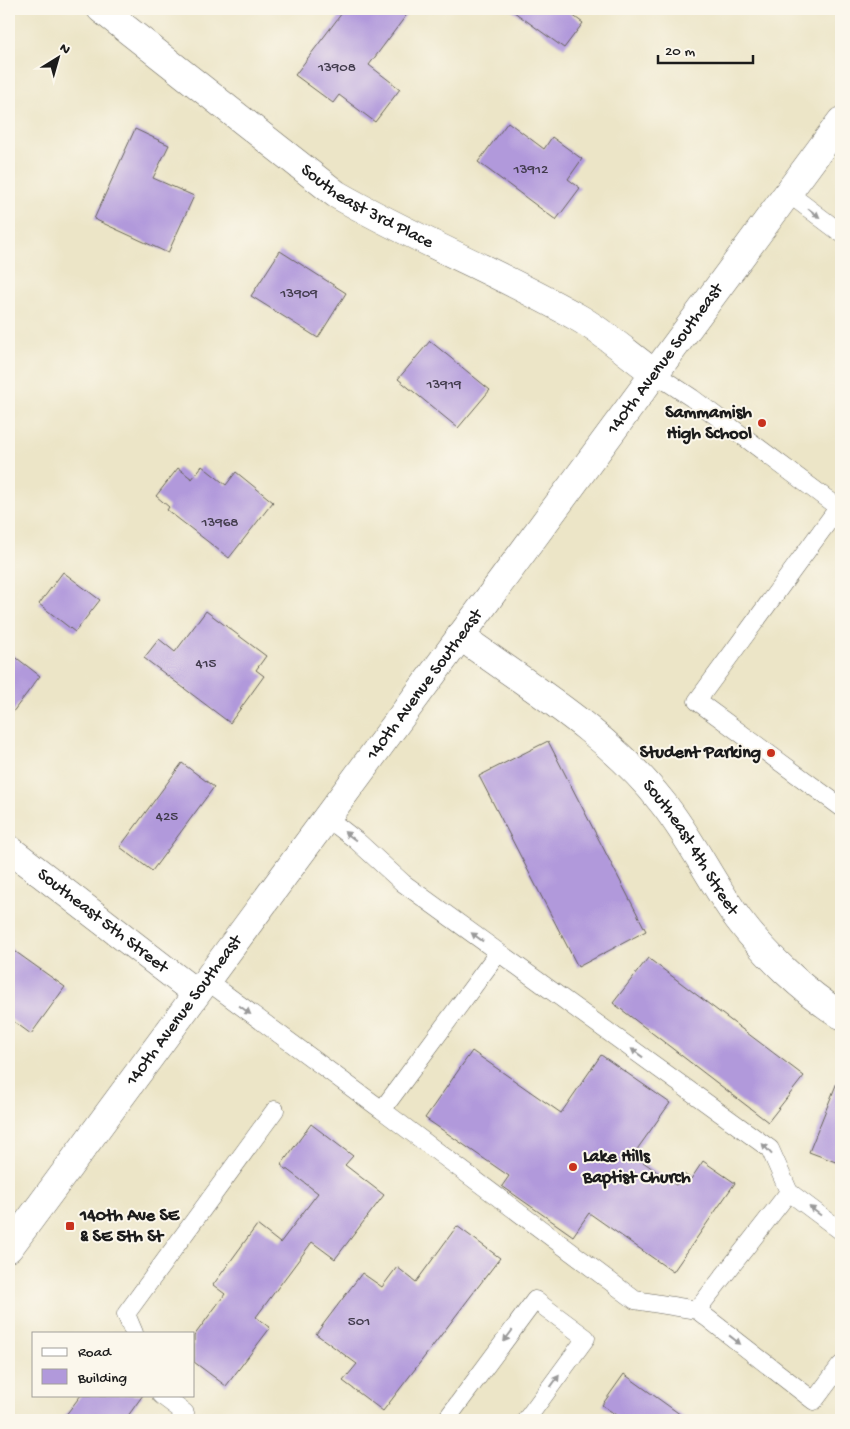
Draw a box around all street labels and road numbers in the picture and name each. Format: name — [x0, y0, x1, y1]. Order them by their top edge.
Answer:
street label: Southeast 3rd Place — [296, 160, 437, 254]
street label: 140th Avenue Southeast — [602, 278, 729, 439]
street label: 140th Avenue Southeast — [362, 604, 488, 765]
street label: Southeast 4th Street — [638, 775, 744, 921]
street label: Southeast 5th Street — [33, 864, 173, 979]
street label: 140th Avenue Southeast — [121, 930, 248, 1091]

